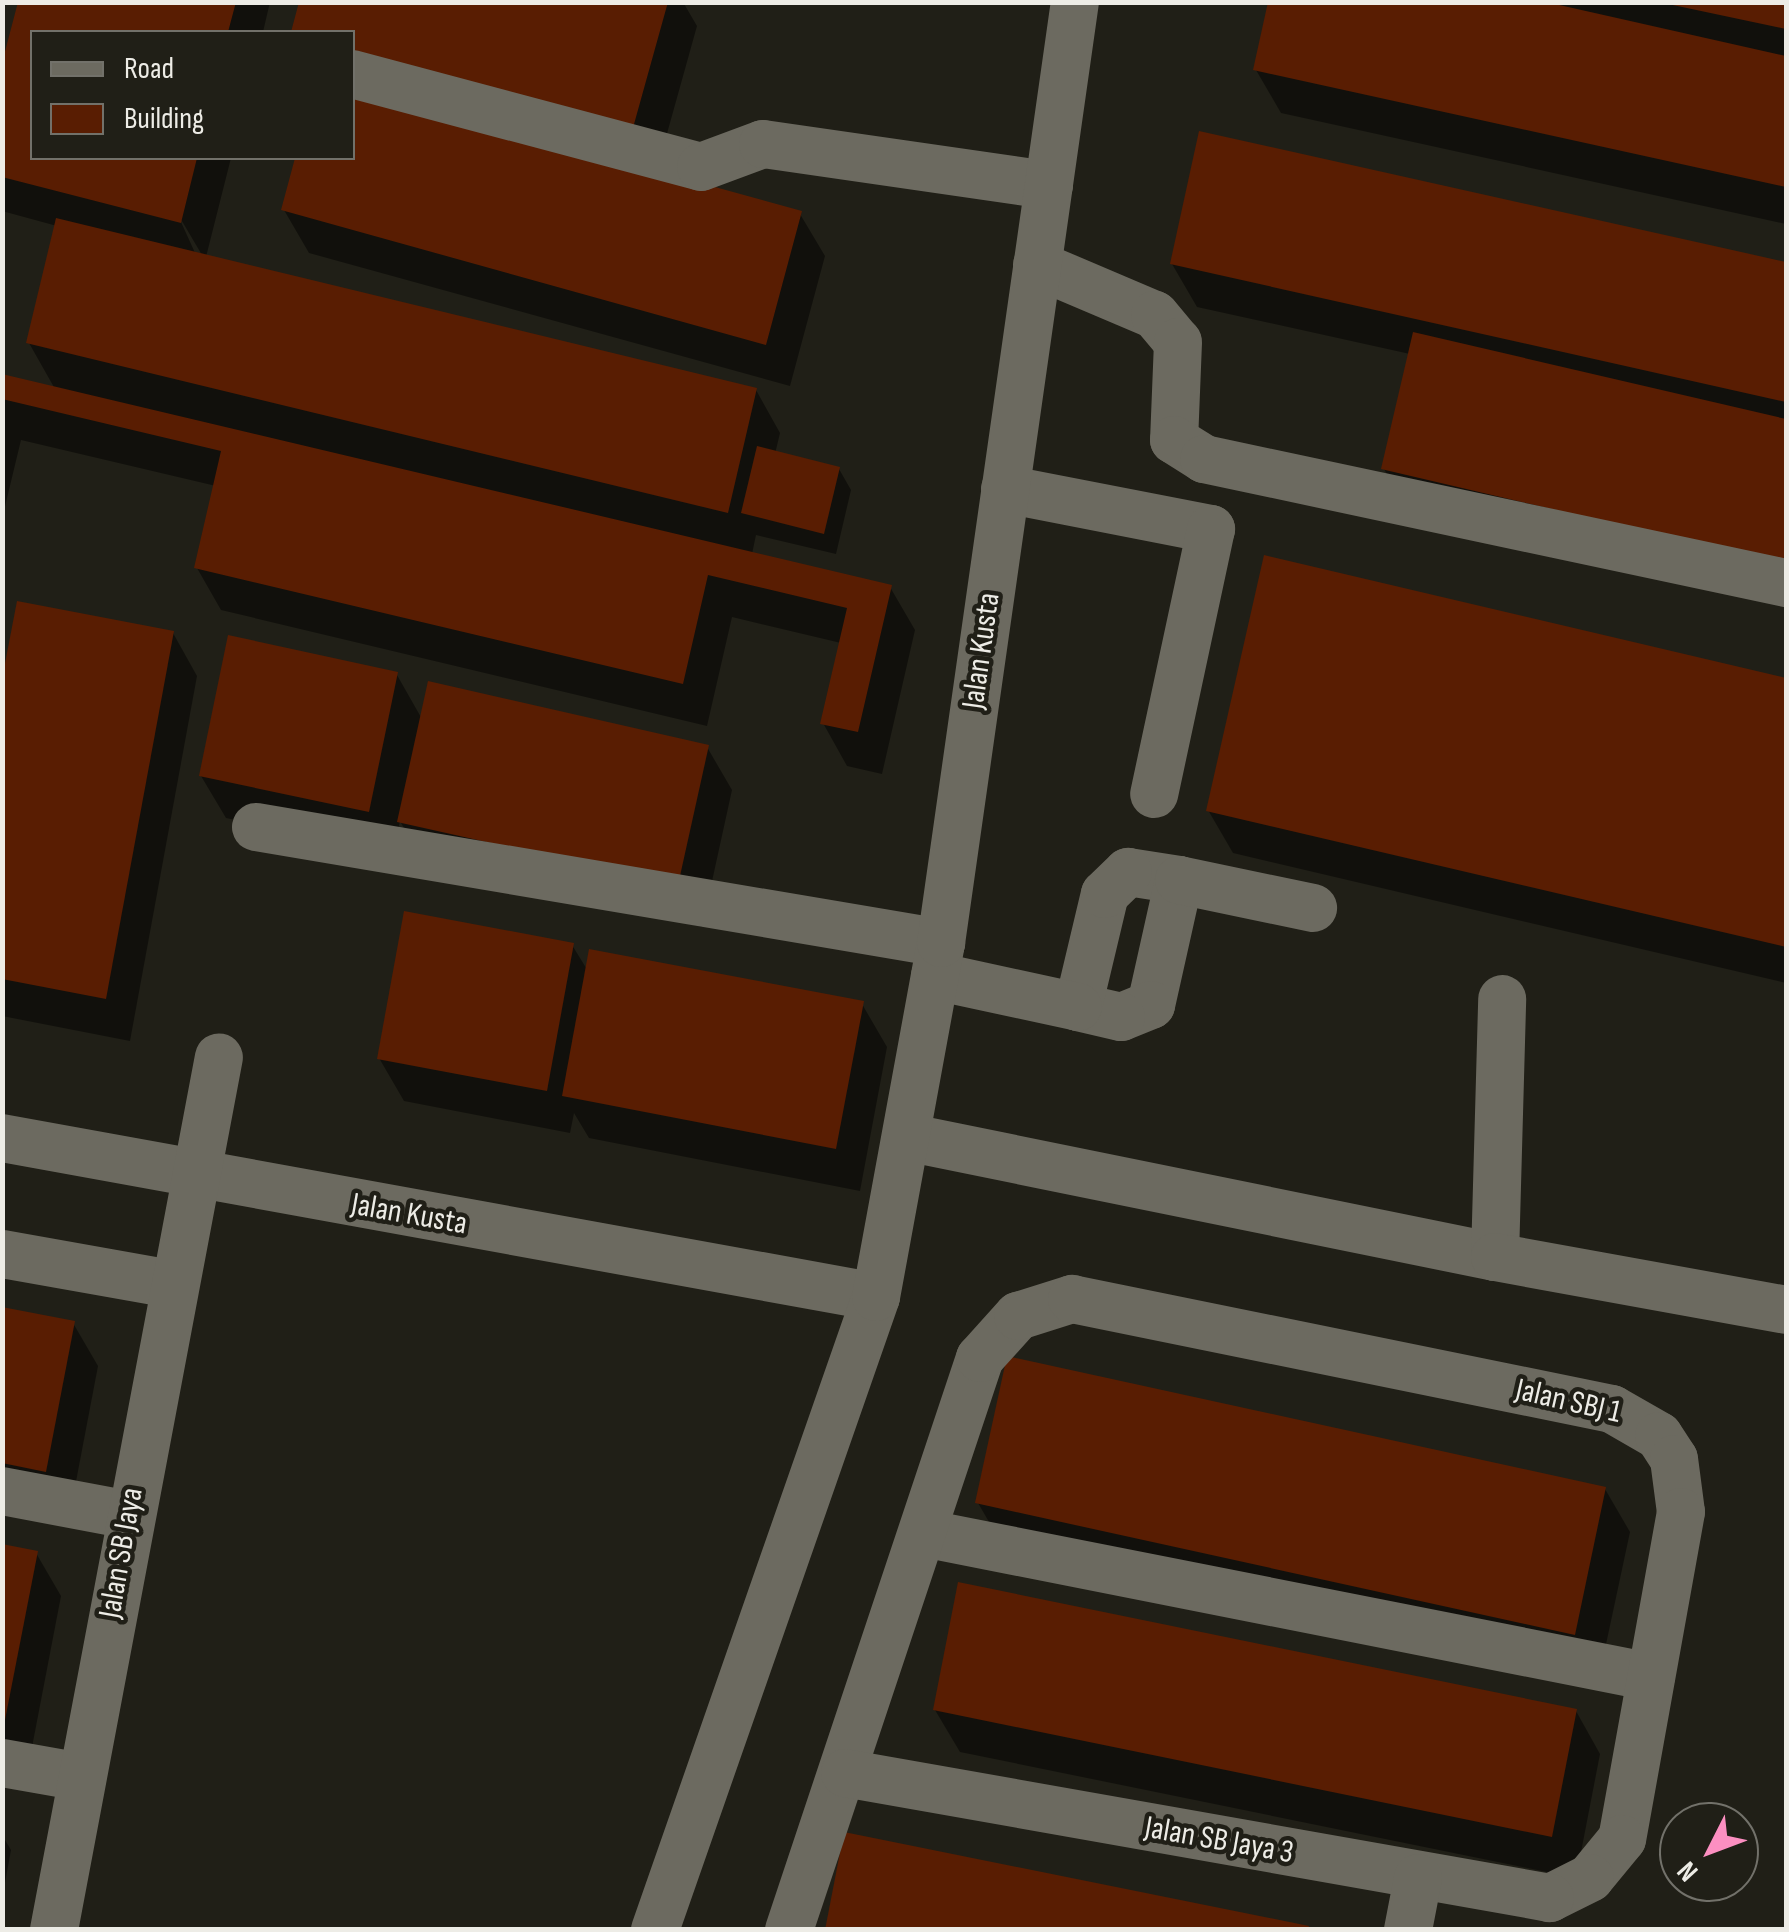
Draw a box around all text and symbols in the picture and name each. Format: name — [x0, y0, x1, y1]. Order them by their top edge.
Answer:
legend — [30, 30, 355, 160]
text: Road — [124, 51, 174, 87]
text: Building — [124, 101, 204, 137]
street label: Jalan Kusta — [955, 590, 1009, 712]
street label: Jalan Kusta — [348, 1186, 470, 1244]
street label: Jalan SBJ 1 — [1512, 1371, 1624, 1433]
street label: Jalan SB Jaya — [92, 1485, 152, 1621]
north arrow — [1659, 1802, 1759, 1902]
street label: Jalan SB Jaya 3 — [1142, 1809, 1296, 1873]
text: N — [1671, 1854, 1705, 1888]

